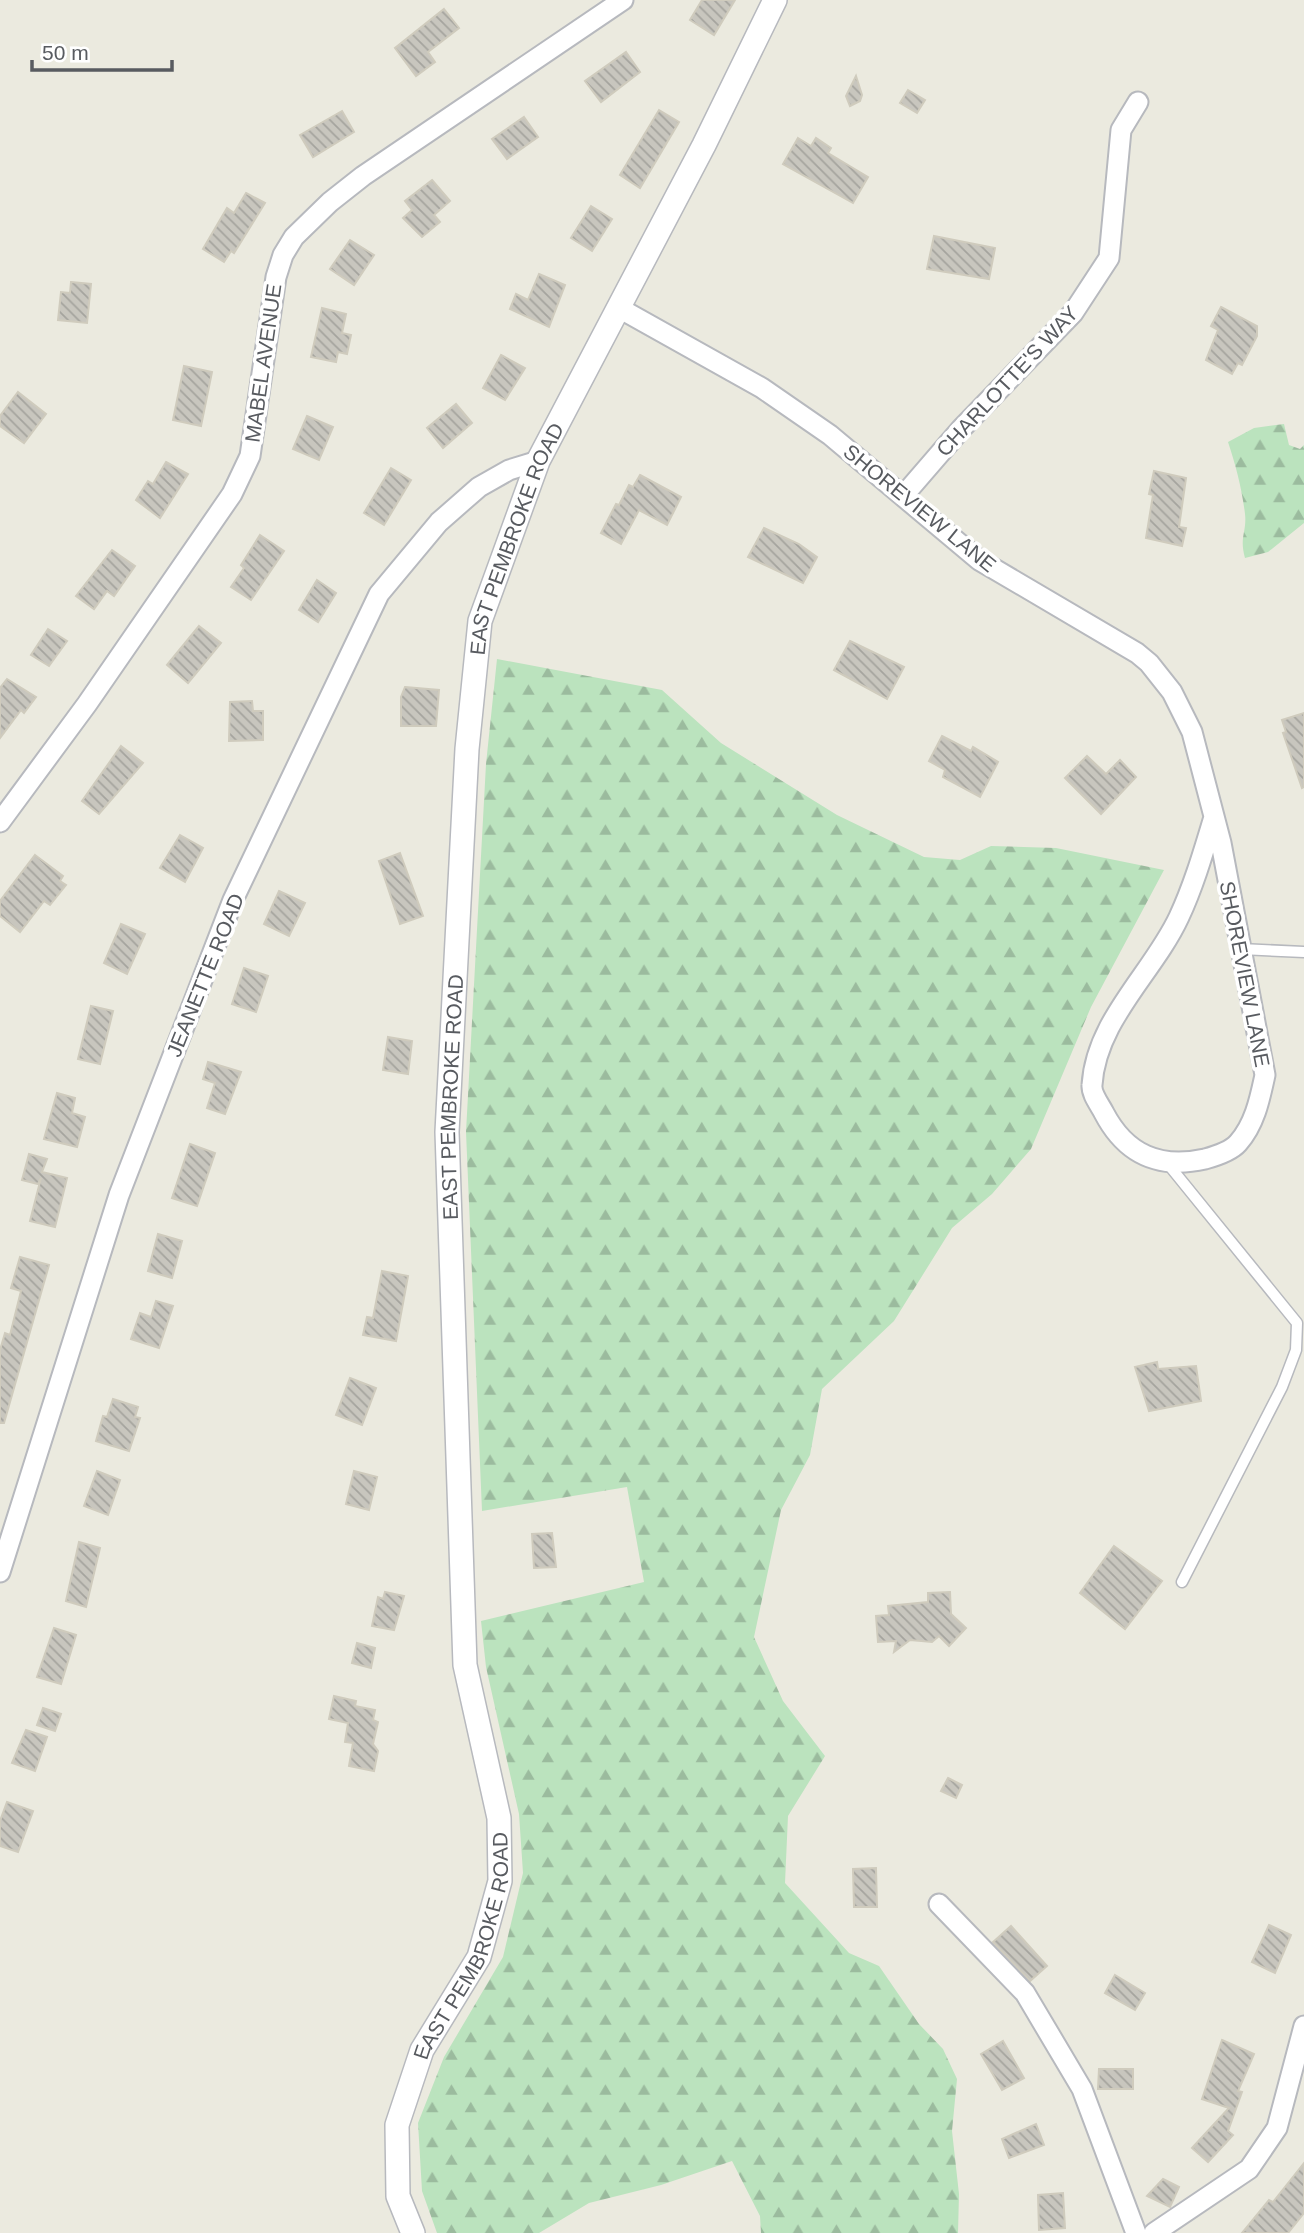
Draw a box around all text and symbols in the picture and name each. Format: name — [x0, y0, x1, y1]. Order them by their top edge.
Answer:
scale bar — [32, 28, 172, 72]
text: 50 m — [42, 41, 89, 64]
street label: MABEL AVENUE — [240, 282, 286, 444]
street label: CHARLOTTE'S WAY — [932, 301, 1082, 461]
street label: EAST PEMBROKE ROAD — [465, 419, 568, 656]
street label: SHOREVIEW LANE — [839, 440, 1001, 576]
street label: SHOREVIEW LANE — [1216, 879, 1274, 1069]
street label: JEANETTE ROAD — [162, 890, 248, 1060]
street label: EAST PEMBROKE ROAD — [435, 974, 467, 1220]
street label: EAST PEMBROKE ROAD — [408, 1832, 512, 2062]

